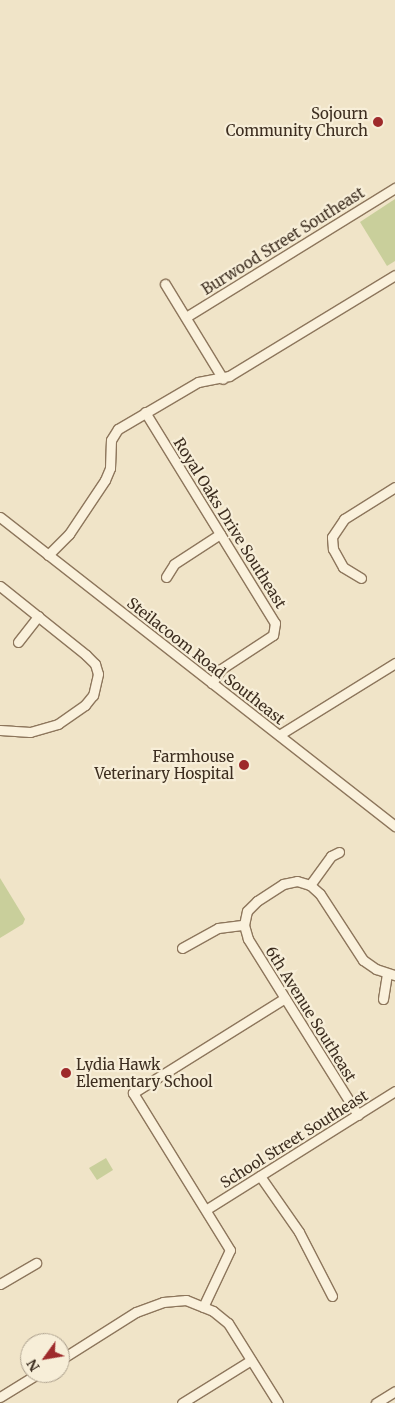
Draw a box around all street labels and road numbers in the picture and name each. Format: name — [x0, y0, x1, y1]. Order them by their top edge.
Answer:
street label: Burwood Street Southeast — [198, 183, 368, 299]
street label: Royal Oaks Drive Southeast — [170, 434, 290, 612]
street label: Steilacoom Road Southeast — [124, 594, 288, 728]
street label: 6th Avenue Southeast — [262, 943, 360, 1085]
street label: School Street Southeast — [217, 1086, 371, 1192]

